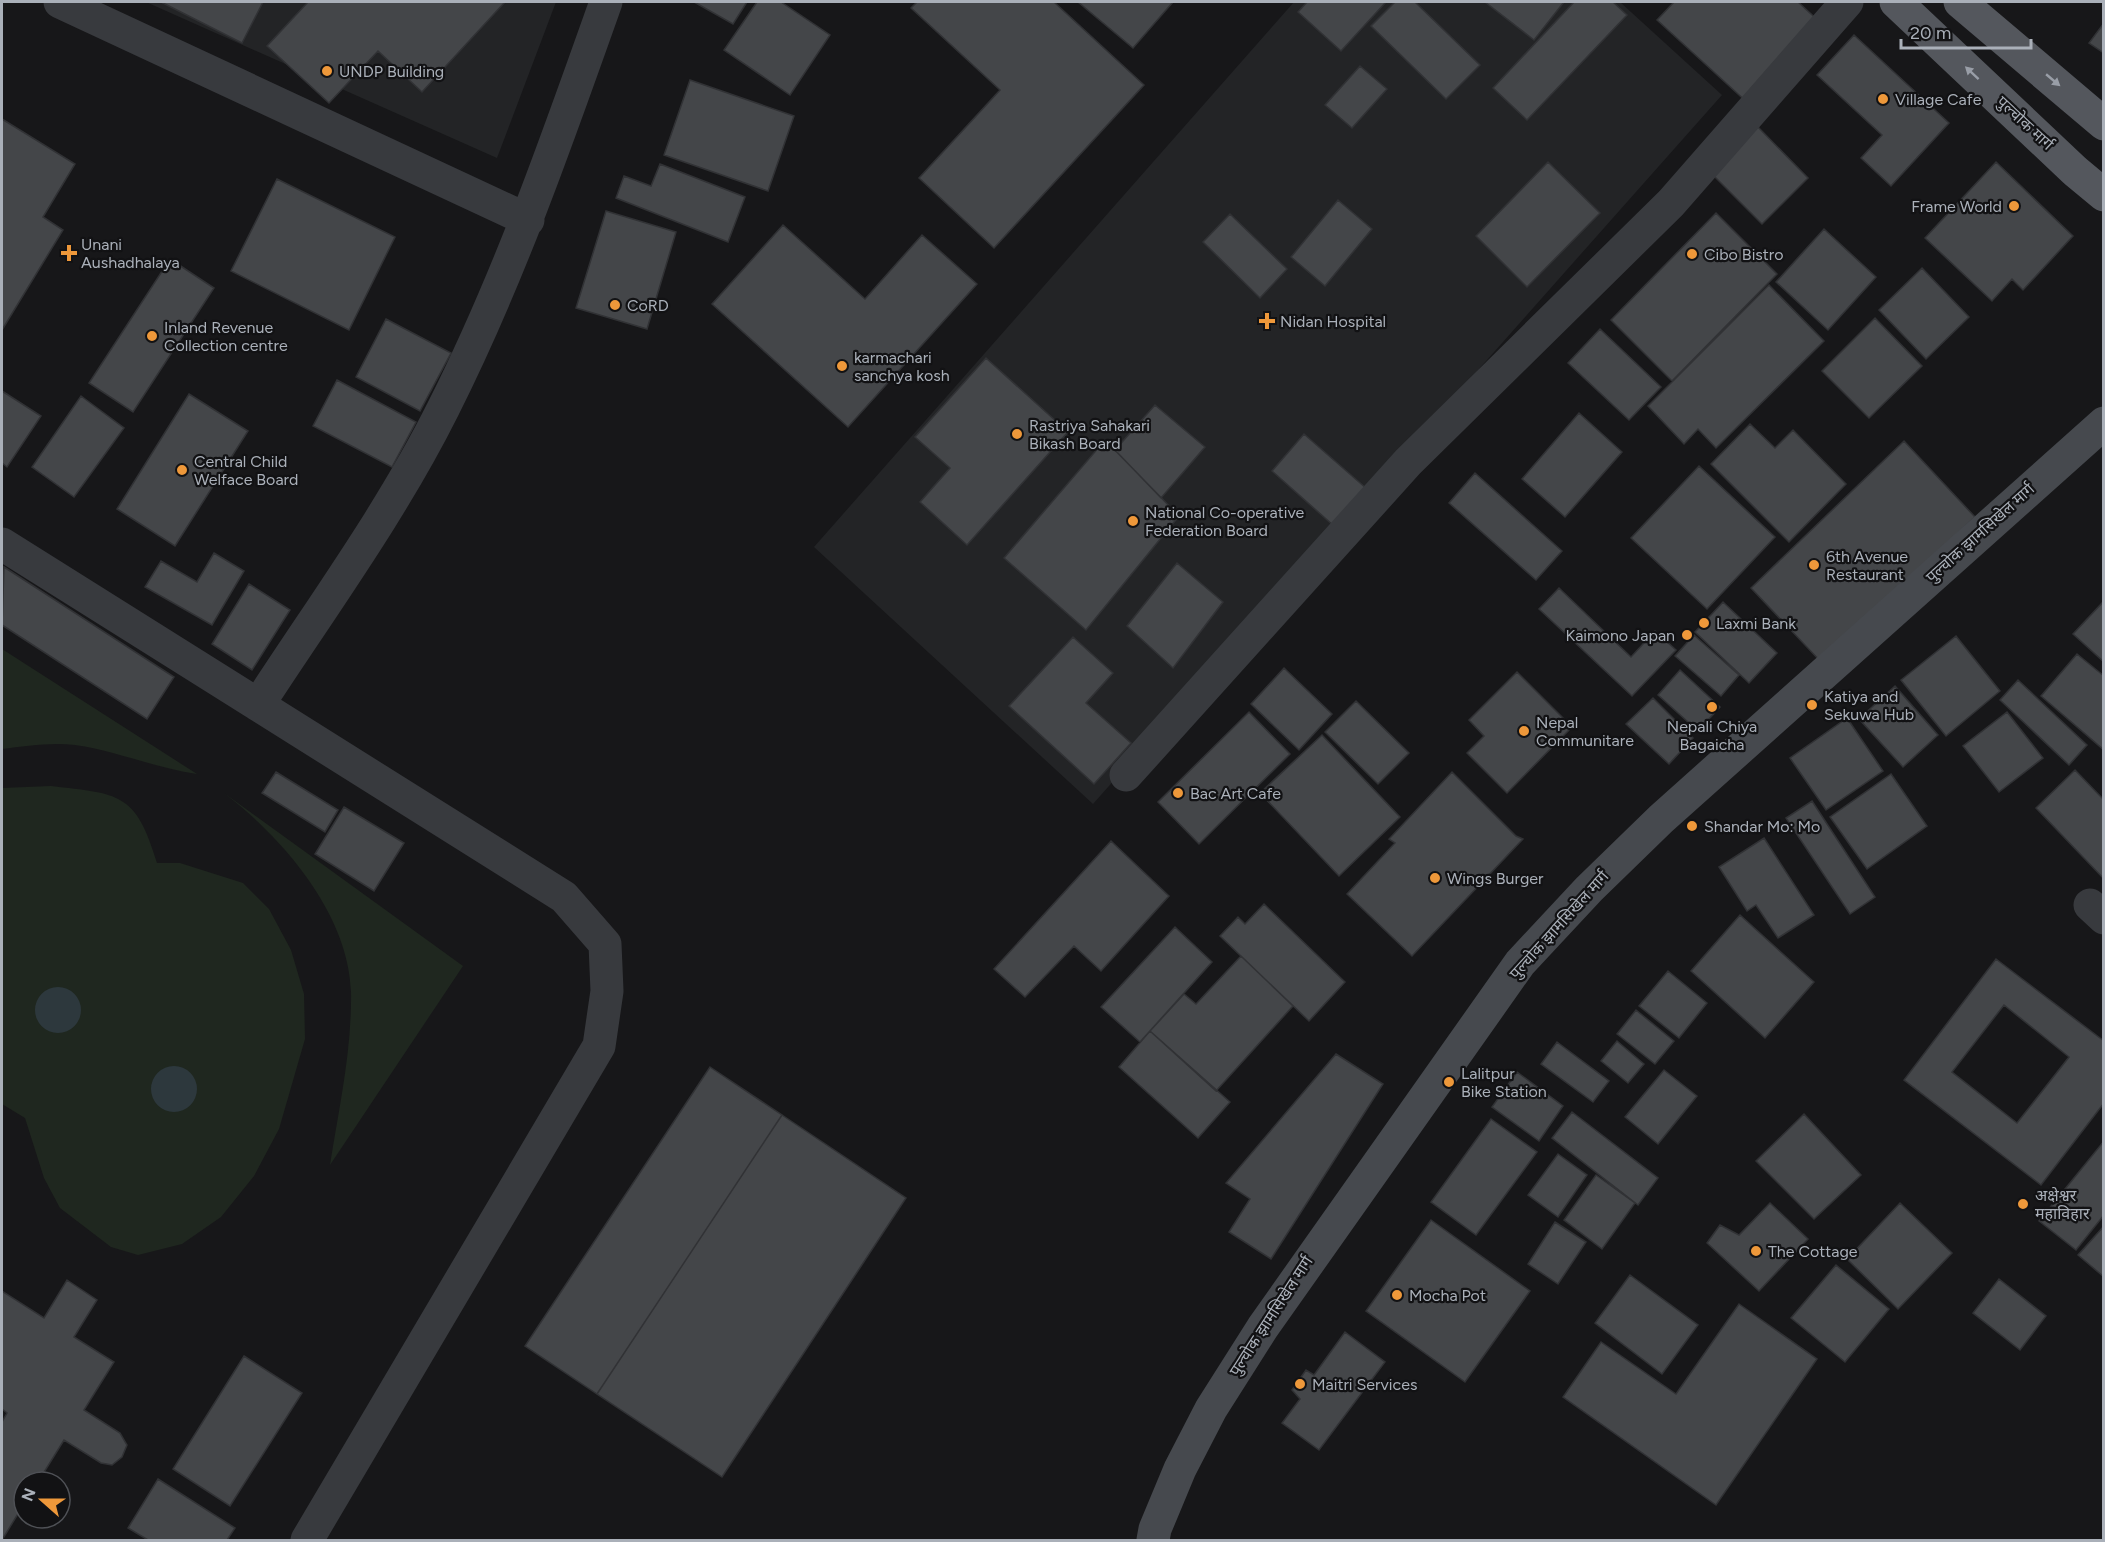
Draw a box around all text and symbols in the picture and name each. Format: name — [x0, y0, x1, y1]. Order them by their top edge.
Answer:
scale bar — [1901, 12, 2032, 50]
text: 20 m — [1910, 22, 1951, 44]
place label: UNDP Building — [339, 62, 444, 81]
marker: UNDP Building — [320, 64, 334, 78]
one-way arrow — [1964, 66, 1979, 80]
one-way arrow — [2045, 74, 2061, 87]
place label: Village Cafe — [1895, 90, 1982, 109]
marker: Village Cafe — [1876, 92, 1890, 106]
street label: पुल्चोक मार्ग — [1992, 92, 2058, 155]
place label: Frame World — [1911, 197, 2002, 216]
marker: Frame World — [2007, 199, 2021, 213]
place label: Unani Aushadhalaya — [81, 235, 180, 272]
place label: Cibo Bistro — [1704, 245, 1784, 264]
marker: Unani Aushadhalaya — [62, 246, 76, 260]
marker: Cibo Bistro — [1685, 247, 1699, 261]
place label: CoRD — [627, 296, 669, 315]
marker: CoRD — [608, 298, 622, 312]
marker: Nidan Hospital — [1258, 312, 1276, 330]
place label: Nidan Hospital — [1280, 312, 1386, 331]
place label: Inland Revenue Collection centre — [164, 318, 288, 355]
marker: Inland Revenue Collection centre — [145, 329, 159, 343]
place label: karmachari sanchya kosh — [854, 348, 950, 385]
marker: karmachari sanchya kosh — [835, 359, 849, 373]
place label: Rastriya Sahakari Bikash Board — [1029, 416, 1150, 453]
marker: Rastriya Sahakari Bikash Board — [1010, 427, 1024, 441]
place label: Central Child Welface Board — [194, 452, 298, 489]
marker: Central Child Welface Board — [175, 463, 189, 477]
street label: पुल्चोक झामसिखेल मार्ग — [1922, 479, 2039, 587]
place label: National Co-operative Federation Board — [1145, 503, 1305, 540]
marker: National Co-operative Federation Board — [1126, 514, 1140, 528]
place label: 6th Avenue Restaurant — [1826, 547, 1908, 584]
marker: 6th Avenue Restaurant — [1807, 558, 1821, 572]
place label: Laxmi Bank — [1716, 614, 1796, 633]
marker: Laxmi Bank — [1697, 616, 1711, 630]
place label: Kaimono Japan — [1566, 626, 1675, 645]
marker: Kaimono Japan — [1680, 628, 1694, 642]
place label: Katiya and Sekuwa Hub — [1824, 687, 1914, 724]
marker: Katiya and Sekuwa Hub — [1805, 698, 1819, 712]
marker: Nepali Chiya Bagaicha — [1705, 700, 1719, 714]
place label: Nepal Communitare — [1536, 713, 1634, 750]
place label: Nepali Chiya Bagaicha — [1667, 717, 1757, 754]
marker: Nepal Communitare — [1517, 724, 1531, 738]
place label: Bac Art Cafe — [1190, 784, 1281, 803]
marker: Bac Art Cafe — [1171, 786, 1185, 800]
place label: Shandar Mo: Mo — [1704, 817, 1820, 836]
marker: Shandar Mo: Mo — [1685, 819, 1699, 833]
street label: पुल्चोक झामसिखेल मार्ग — [1505, 866, 1614, 984]
place label: Wings Burger — [1447, 869, 1544, 888]
marker: Wings Burger — [1428, 871, 1442, 885]
place label: Lalitpur Bike Station — [1461, 1064, 1547, 1101]
marker: Lalitpur Bike Station — [1442, 1075, 1456, 1089]
place label: अक्षेश्वर महाविहार — [2035, 1186, 2090, 1223]
marker: अक्षेश्वर महाविहार — [2016, 1197, 2030, 1211]
place label: The Cottage — [1768, 1242, 1858, 1261]
marker: The Cottage — [1749, 1244, 1763, 1258]
street label: पुल्चोक झामसिखेल मार्ग — [1225, 1252, 1318, 1380]
place label: Mocha Pot — [1409, 1286, 1486, 1305]
marker: Mocha Pot — [1390, 1288, 1404, 1302]
place label: Maitri Services — [1312, 1375, 1417, 1394]
marker: Maitri Services — [1293, 1377, 1307, 1391]
north arrow — [12, 1470, 72, 1530]
text: N — [17, 1486, 40, 1504]

